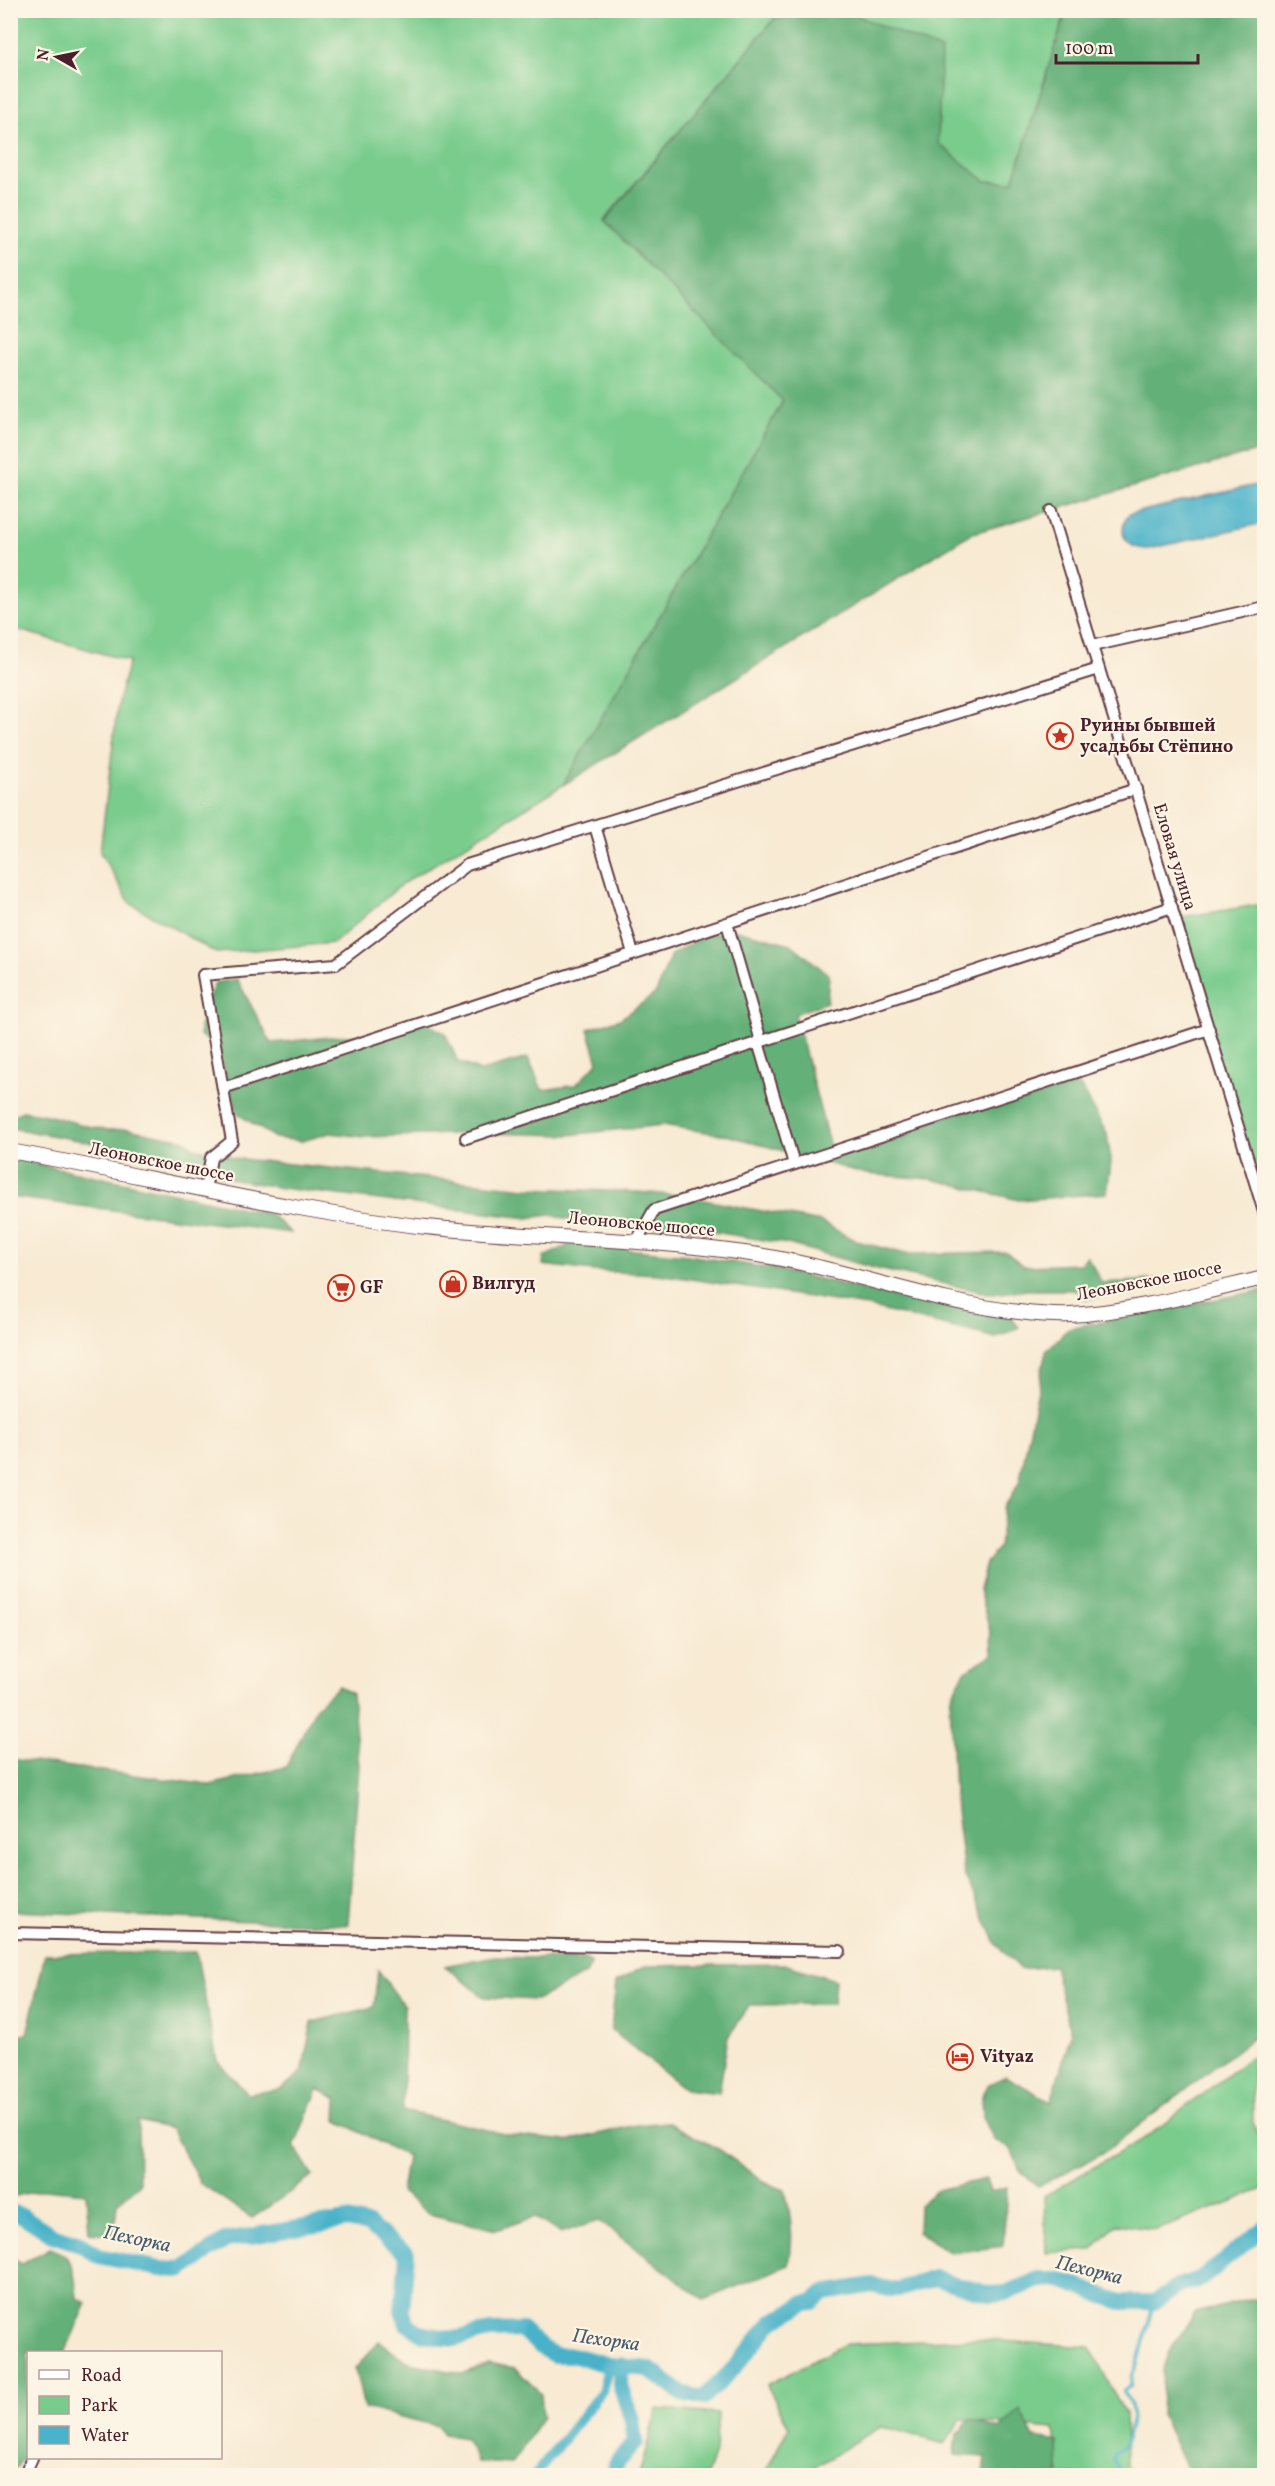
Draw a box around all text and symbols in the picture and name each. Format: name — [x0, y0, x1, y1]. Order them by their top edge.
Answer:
north arrow — [27, 27, 87, 87]
scale bar — [1056, 27, 1198, 65]
text: 100 m — [1065, 37, 1114, 62]
text: N — [32, 47, 56, 62]
place label: Руины бывшей усадьбы Стёпино — [1080, 714, 1233, 760]
place icon: Руины бывшей усадьбы Стёпино — [1045, 721, 1075, 751]
street label: Еловая улица — [1146, 800, 1202, 914]
street label: Леоновское шоссе — [86, 1137, 236, 1189]
street label: Леоновское шоссе — [566, 1206, 716, 1244]
street label: Леоновское шоссе — [1074, 1256, 1224, 1308]
shop icon: Вилгуд — [438, 1269, 468, 1299]
place label: Вилгуд — [472, 1272, 535, 1297]
supermarket icon: GF — [326, 1273, 356, 1303]
place label: GF — [360, 1276, 384, 1301]
hotel icon: Vityaz — [945, 2042, 975, 2072]
place label: Vityaz — [980, 2045, 1034, 2070]
water label: Пехорка — [101, 2219, 173, 2261]
water label: Пехорка — [1053, 2249, 1125, 2293]
water label: Пехорка — [570, 2322, 642, 2360]
legend — [27, 2351, 222, 2459]
text: Road — [81, 2364, 122, 2389]
text: Park — [81, 2394, 118, 2419]
text: Water — [81, 2424, 129, 2449]

